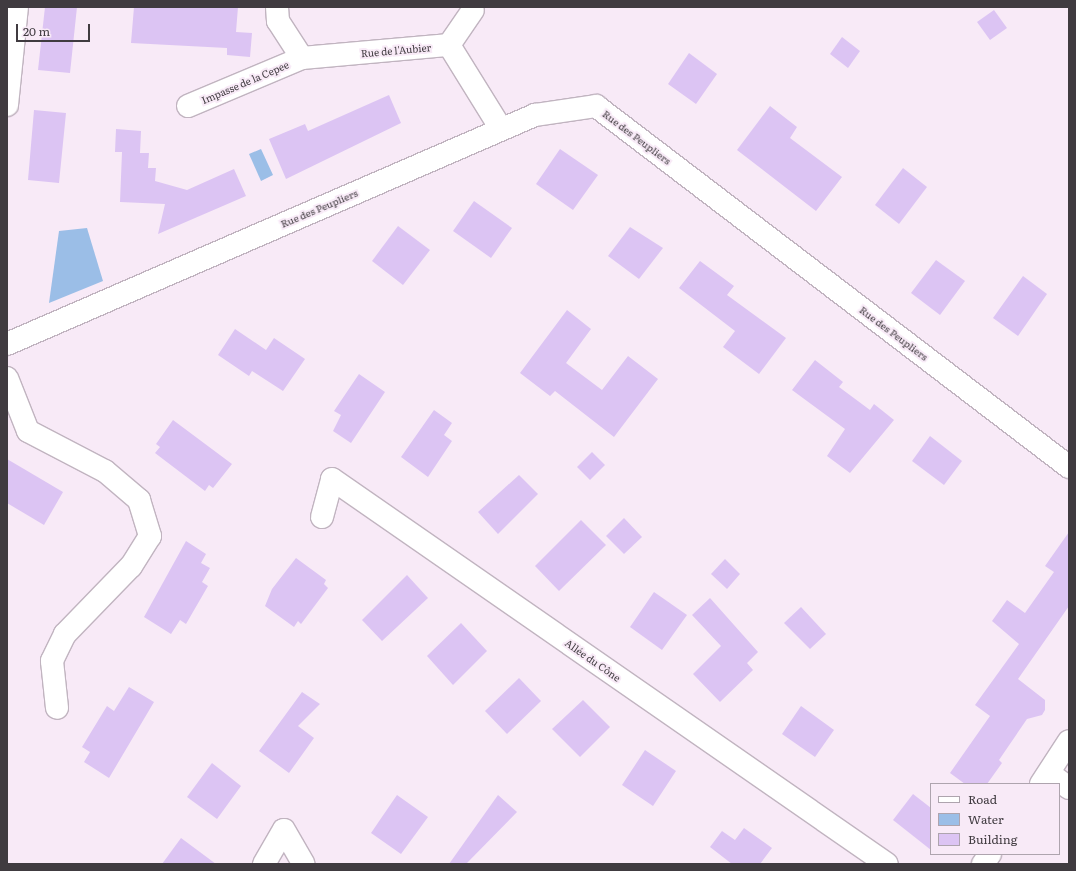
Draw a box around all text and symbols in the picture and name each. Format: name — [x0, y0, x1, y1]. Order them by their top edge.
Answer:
scale bar — [18, 16, 92, 42]
text: 20 m — [23, 22, 50, 40]
street label: Rue de l'Aubier — [360, 41, 432, 59]
street label: Impasse de la Cepee — [199, 58, 291, 106]
street label: Rue des Peupliers — [600, 107, 674, 167]
street label: Rue des Peupliers — [279, 186, 359, 230]
street label: Rue des Peupliers — [857, 303, 931, 363]
street label: Allée du Cône — [563, 636, 623, 684]
legend — [930, 783, 1060, 855]
text: Road — [968, 790, 997, 808]
text: Water — [968, 810, 1004, 828]
text: Building — [968, 830, 1017, 848]

